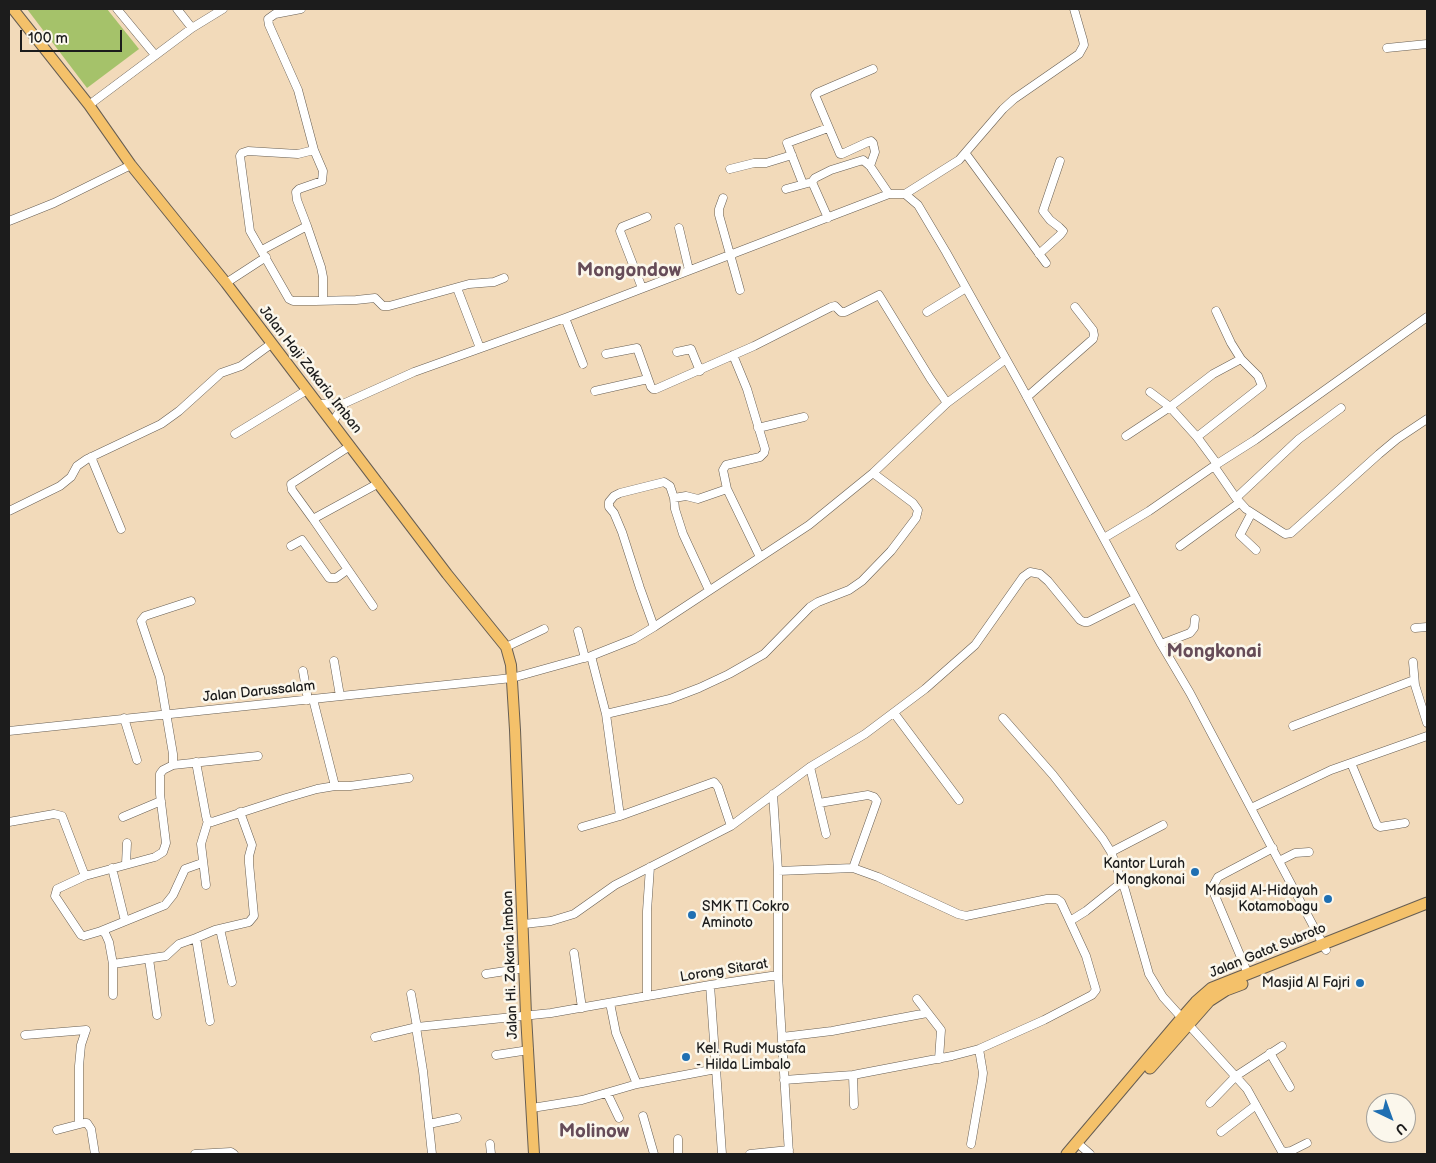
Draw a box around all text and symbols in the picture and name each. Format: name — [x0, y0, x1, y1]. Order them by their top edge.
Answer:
scale bar — [22, 20, 125, 52]
text: 100 m — [28, 29, 68, 48]
district label: Mongondow — [577, 260, 681, 282]
street label: Jalan Haji Zakaria Imban — [255, 303, 365, 437]
district label: Mongkonai — [1166, 641, 1262, 663]
street label: Jalan Darussalam — [202, 678, 316, 706]
place label: Kantor Lurah Mongkonai — [1103, 856, 1185, 889]
marker: Kantor Lurah Mongkonai — [1189, 866, 1201, 878]
place label: Masjid Al-Hidayah Kotamobagu — [1205, 883, 1318, 916]
street label: Jalan Hi. Zakaria Imban — [500, 891, 522, 1039]
marker: Masjid Al-Hidayah Kotamobagu — [1322, 893, 1334, 905]
place label: SMK TI Cokro Aminoto — [702, 899, 789, 932]
marker: SMK TI Cokro Aminoto — [686, 909, 698, 921]
street label: Jalan Gatot Subroto — [1207, 920, 1329, 982]
street label: Lorong Sitarat — [679, 956, 769, 986]
place label: Masjid Al Fajri — [1262, 975, 1350, 991]
marker: Masjid Al Fajri — [1354, 977, 1366, 989]
place label: Kel. Rudi Mustafa - Hilda Limbalo — [696, 1041, 806, 1074]
marker: Kel. Rudi Mustafa - Hilda Limbalo — [680, 1051, 692, 1063]
north arrow — [1366, 1093, 1416, 1143]
text: U — [1391, 1119, 1410, 1138]
district label: Molinow — [559, 1121, 629, 1143]

